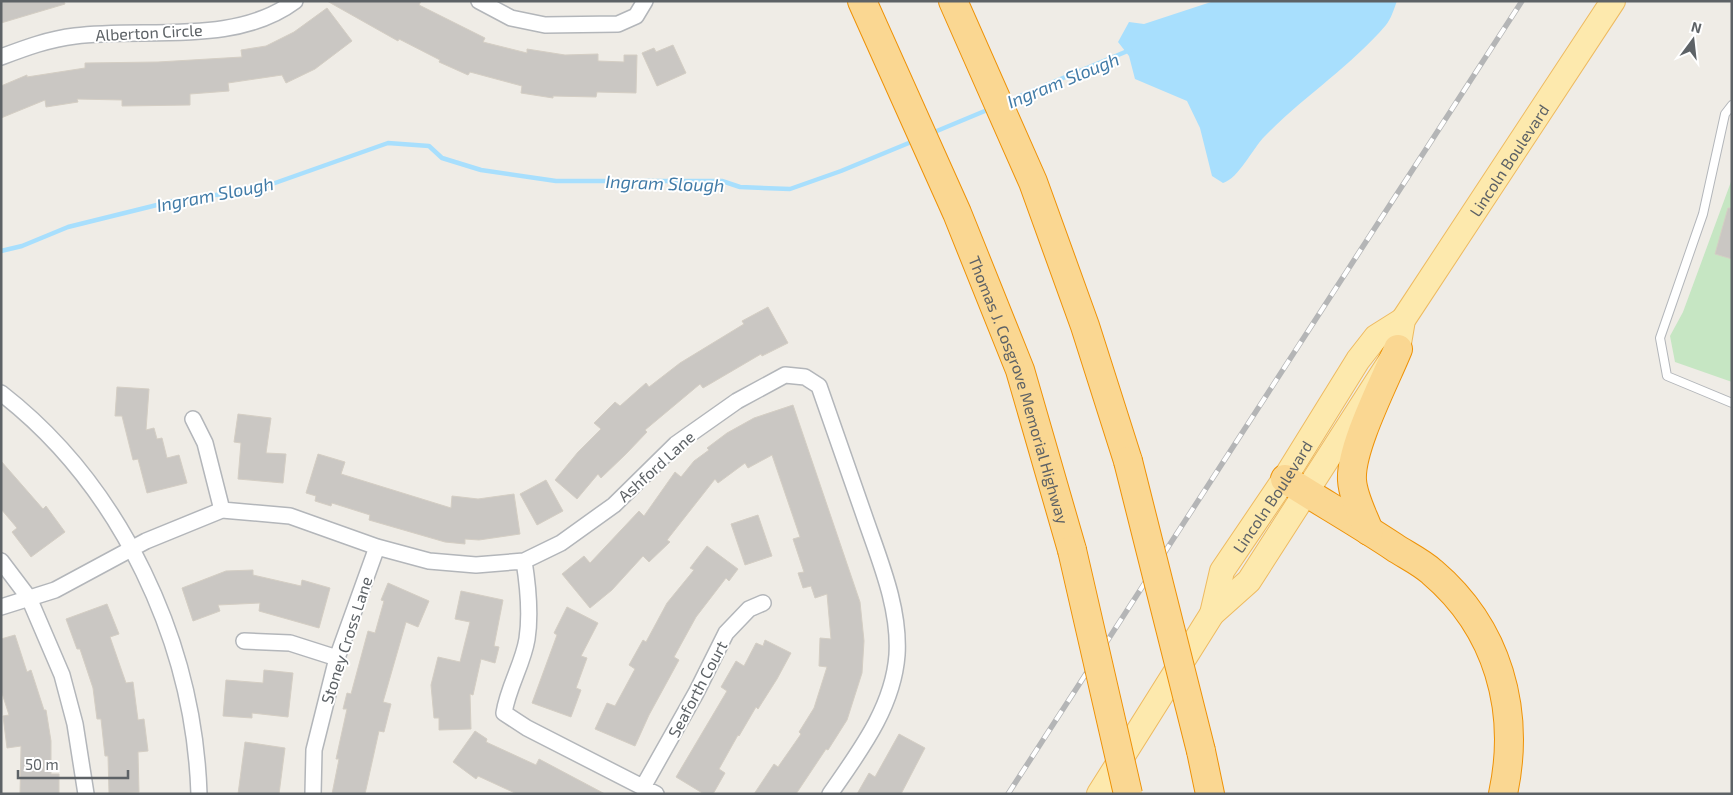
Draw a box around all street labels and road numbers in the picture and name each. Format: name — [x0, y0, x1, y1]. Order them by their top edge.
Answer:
street label: Alberton Circle — [95, 20, 203, 44]
street label: Lincoln Boulevard — [1465, 100, 1552, 219]
street label: Thomas J. Cosgrove Memorial Highway — [966, 253, 1074, 526]
street label: Ashford Lane — [614, 427, 698, 505]
street label: Lincoln Boulevard — [1228, 437, 1315, 556]
street label: Stoney Cross Lane — [316, 574, 376, 706]
street label: Seaforth Court — [664, 637, 730, 741]

